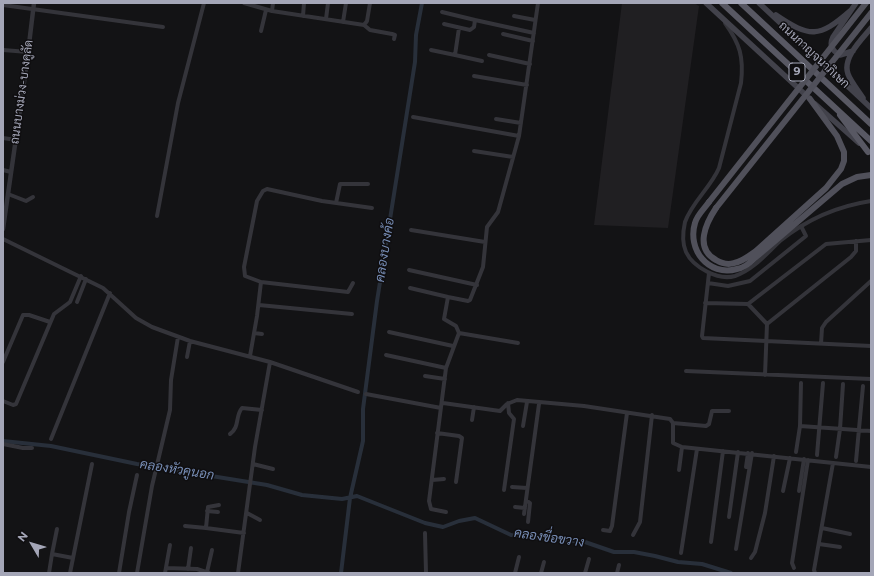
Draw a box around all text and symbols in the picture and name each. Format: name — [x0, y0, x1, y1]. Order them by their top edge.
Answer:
street label: ถนนกาญจนาภิเษก — [776, 19, 852, 91]
street label: ถนนบางม่วง-บางคูลัด — [8, 39, 36, 145]
road number: 9 — [789, 63, 805, 81]
water label: คลองบางค้อ — [372, 217, 398, 283]
water label: คลองหัวคูนอก — [139, 456, 215, 484]
north arrow — [12, 524, 52, 564]
water label: คลองขื่อขวาง — [513, 525, 585, 551]
text: N — [14, 529, 31, 544]

